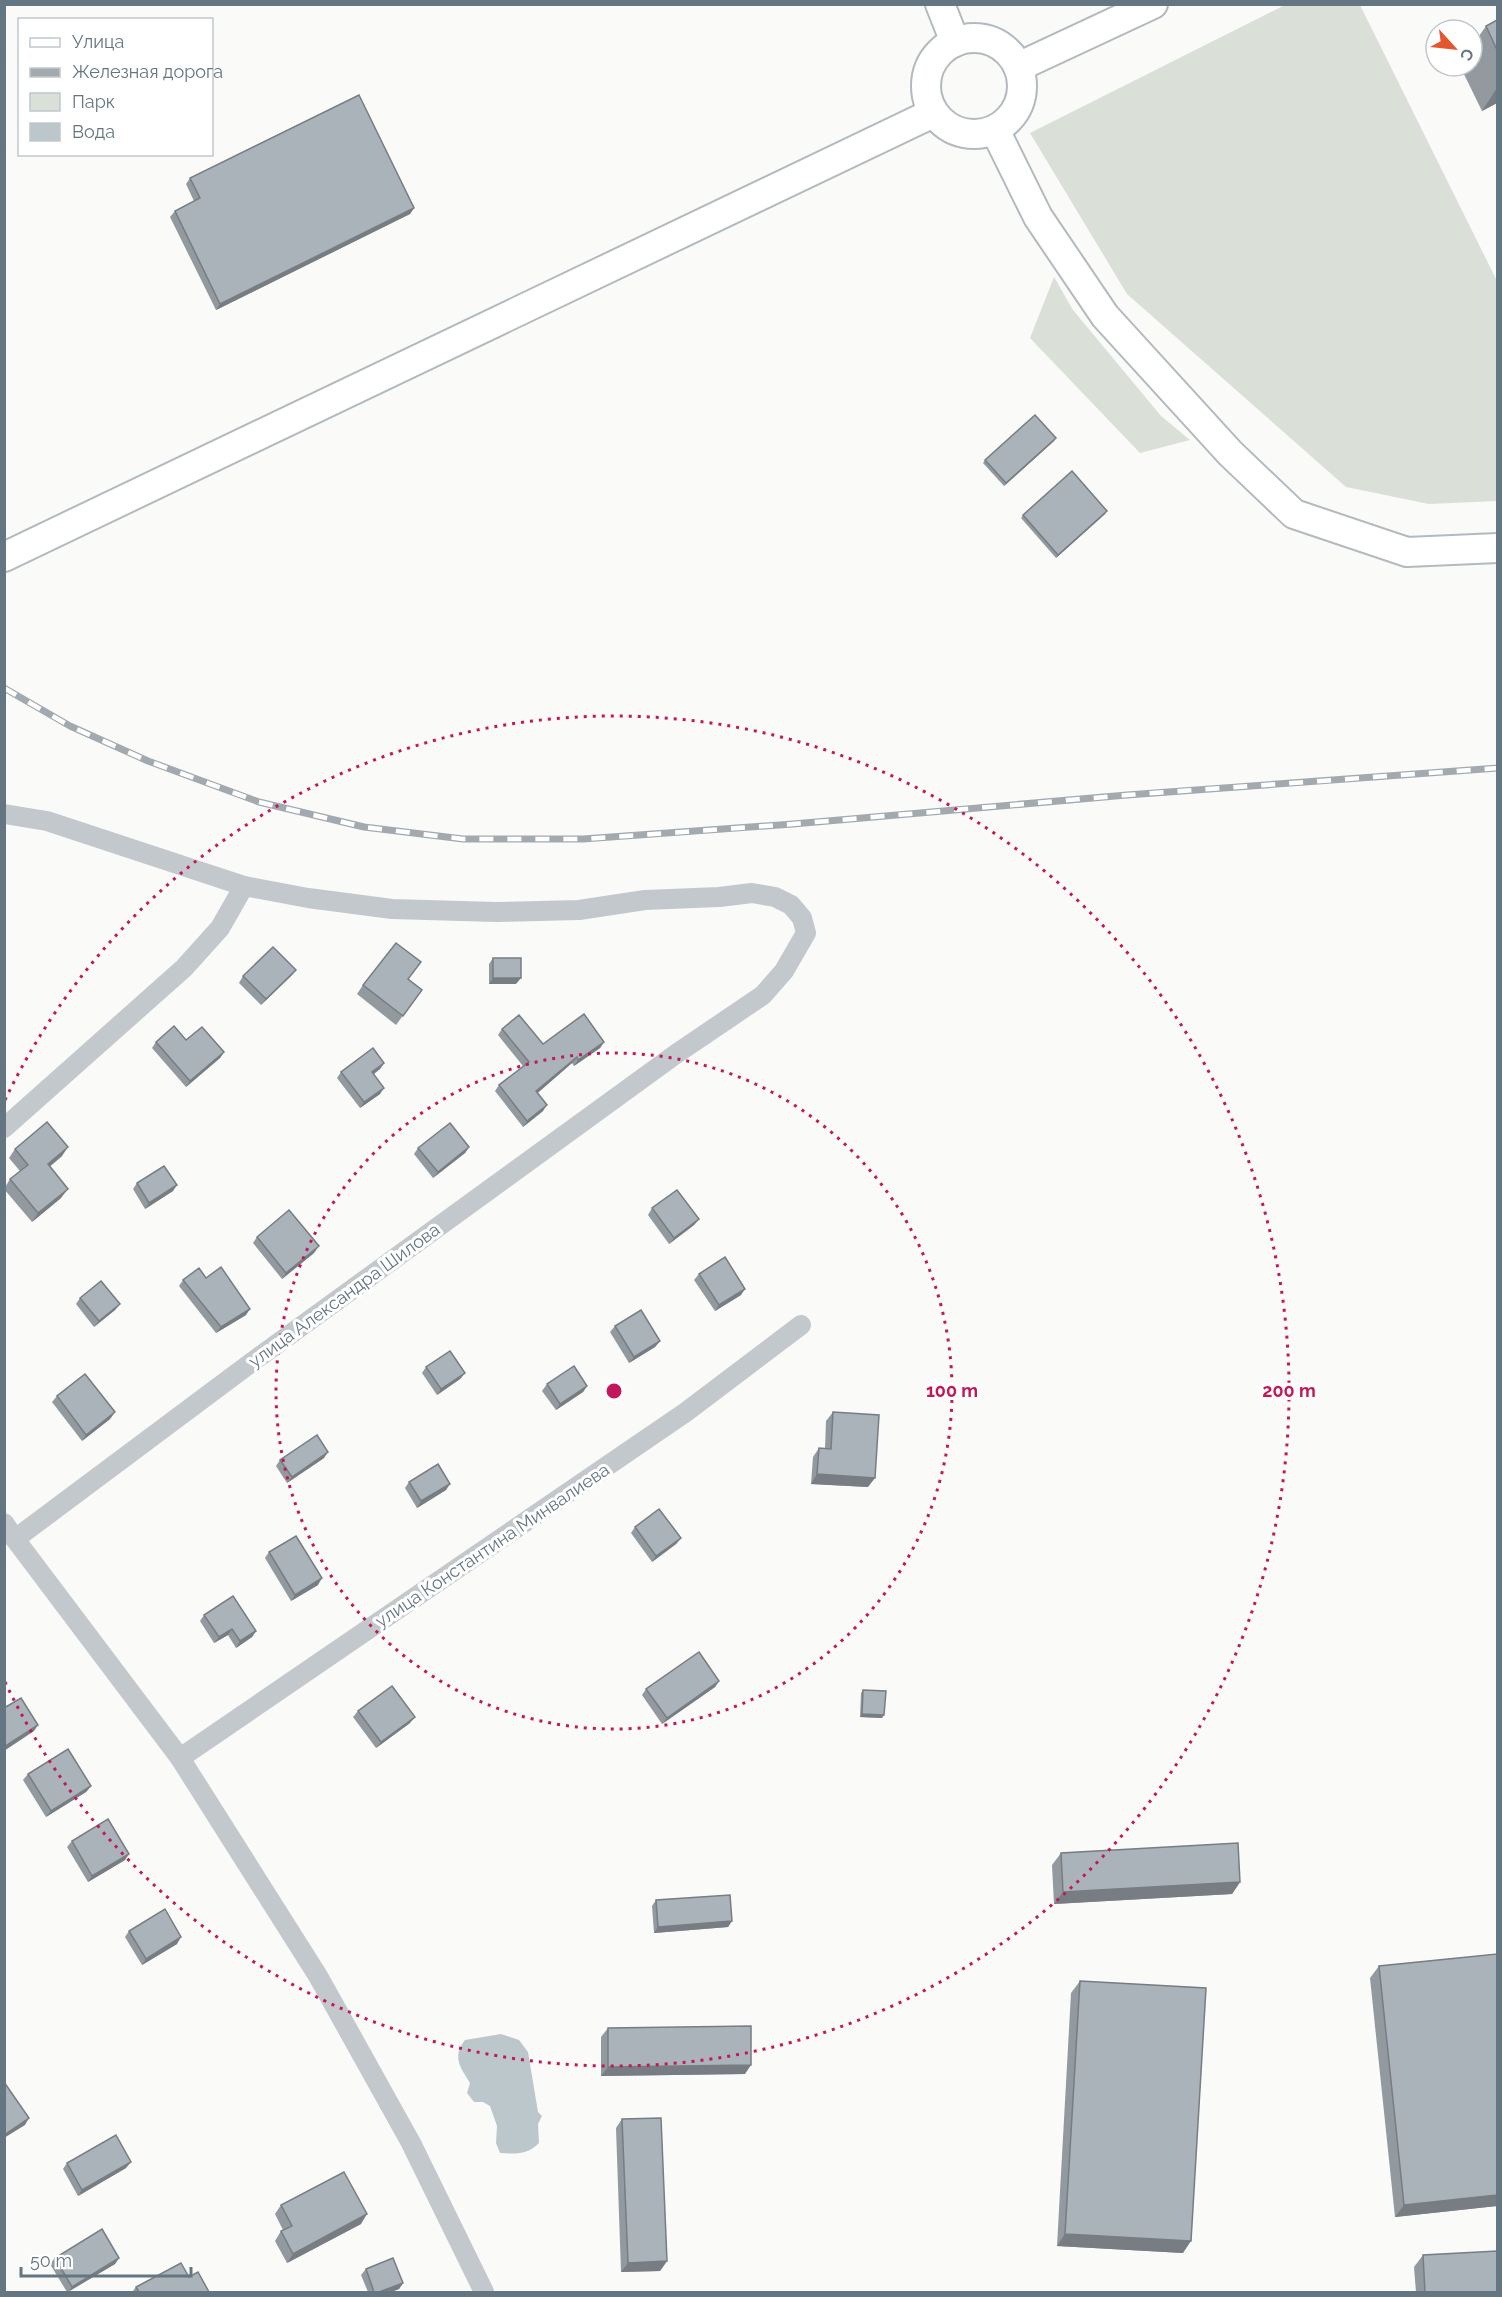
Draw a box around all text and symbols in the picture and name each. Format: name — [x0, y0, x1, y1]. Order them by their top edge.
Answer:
legend — [18, 18, 213, 156]
north arrow — [1424, 18, 1484, 78]
text: Улица — [72, 31, 124, 52]
text: С — [1456, 45, 1478, 64]
text: Железная дорога — [72, 61, 223, 82]
text: Парк — [72, 91, 115, 112]
text: Вода — [72, 121, 115, 142]
street label: улица Александра Шилова — [244, 1219, 444, 1371]
text: 100 m — [926, 1380, 978, 1401]
text: 200 m — [1262, 1380, 1316, 1401]
centre of rings — [604, 1381, 624, 1401]
street label: улица Константина Минвалиева — [371, 1459, 613, 1631]
scale bar — [21, 2240, 190, 2278]
text: 50 m — [30, 2250, 72, 2271]

